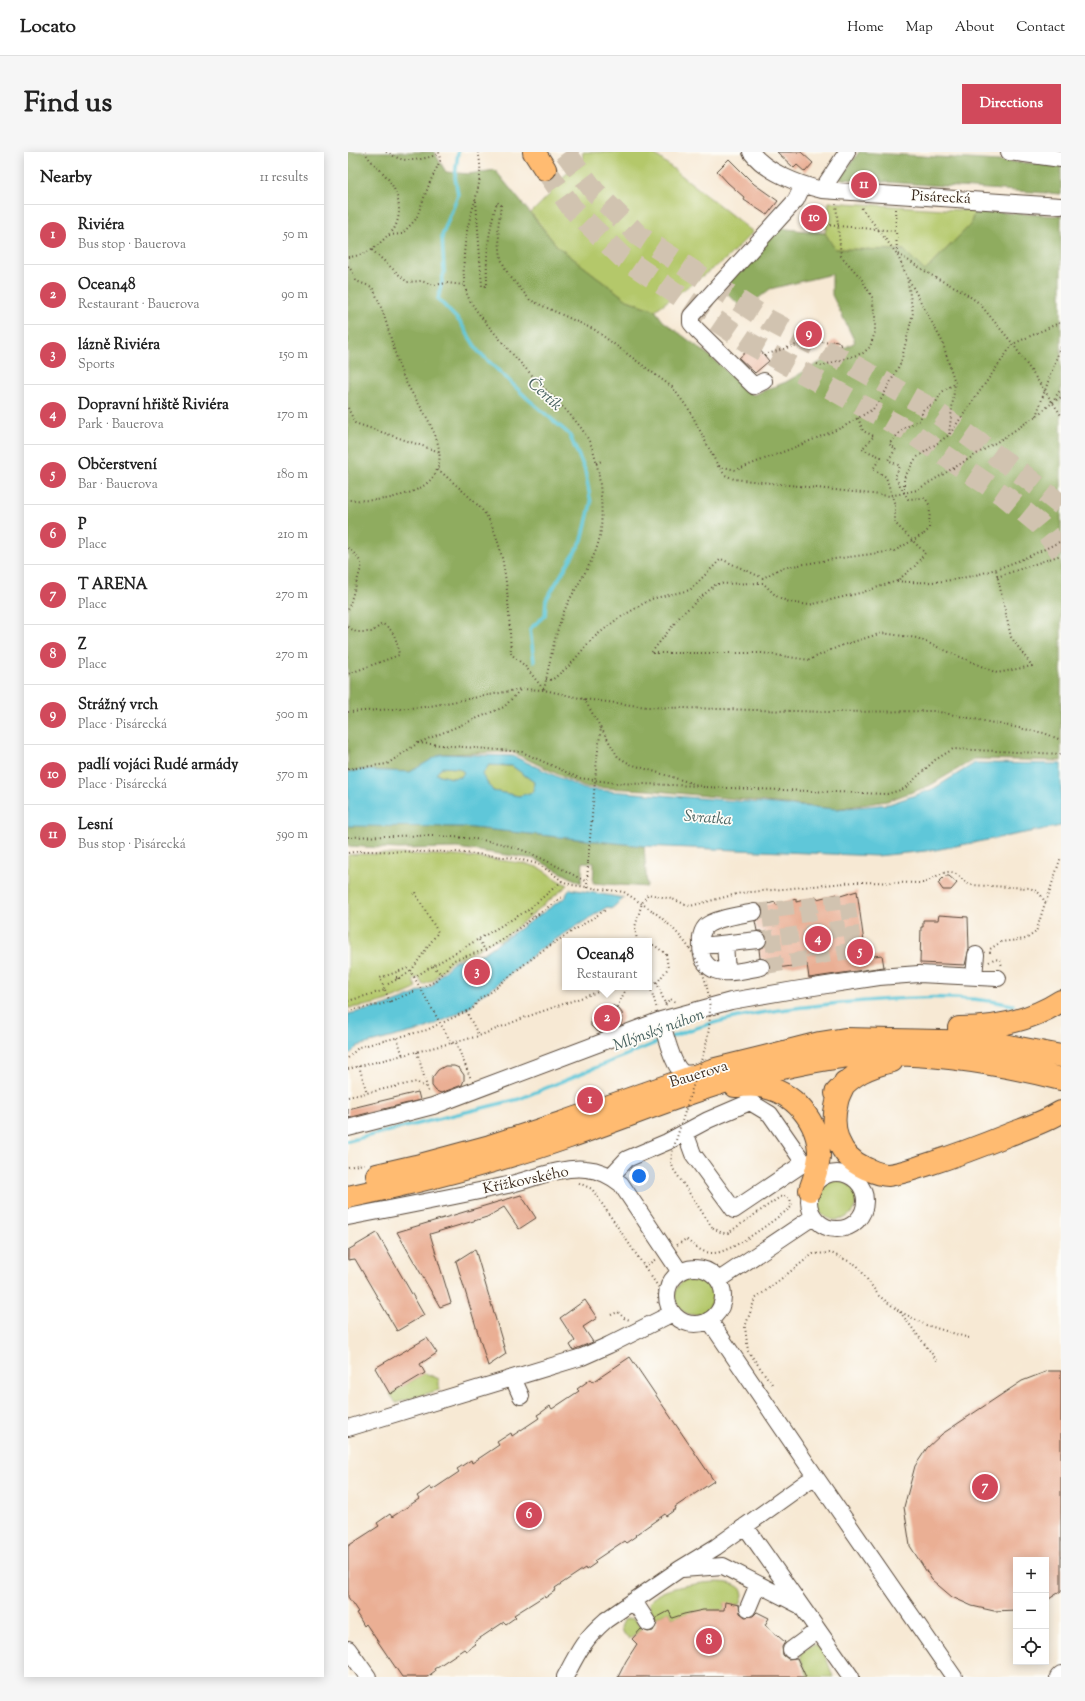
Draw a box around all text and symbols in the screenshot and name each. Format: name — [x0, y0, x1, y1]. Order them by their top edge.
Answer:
text: Locato — [20, 14, 76, 41]
text: Home — [847, 18, 884, 38]
text: Map — [906, 18, 933, 38]
text: About — [955, 18, 994, 38]
text: Contact — [1016, 18, 1065, 38]
text: Find us — [24, 84, 112, 124]
button: Directions — [962, 84, 1061, 124]
text: Nearby — [40, 166, 92, 190]
text: 11 results — [260, 169, 308, 187]
pin: 11 — [851, 170, 877, 200]
street label: Pisárecká — [911, 186, 971, 210]
pin: 10 — [801, 203, 827, 233]
text: Riviéra — [78, 215, 125, 236]
text: 1 — [51, 226, 55, 244]
text: 50 m — [283, 226, 308, 244]
text: Bus stop · Bauerova — [78, 236, 186, 254]
text: Ocean48 — [78, 275, 135, 296]
text: 2 — [50, 286, 56, 304]
text: 90 m — [281, 286, 308, 304]
text: Restaurant · Bauerova — [78, 296, 200, 314]
pin: 9 — [796, 319, 822, 349]
text: lázně Riviéra — [78, 335, 160, 356]
text: 3 — [50, 346, 56, 364]
text: 150 m — [279, 346, 308, 364]
text: Sports — [78, 356, 115, 374]
water label: Čertík — [521, 373, 567, 417]
text: Dopravní hřiště Riviéra — [78, 395, 229, 416]
text: 4 — [50, 406, 56, 424]
text: 170 m — [277, 406, 308, 424]
text: Park · Bauerova — [78, 416, 164, 434]
text: Občerstvení — [78, 455, 157, 476]
text: 5 — [51, 466, 55, 484]
text: 180 m — [277, 466, 308, 484]
text: Bar · Bauerova — [78, 476, 158, 494]
text: P — [78, 515, 86, 536]
text: 6 — [50, 526, 56, 544]
text: 210 m — [277, 526, 308, 544]
text: Place — [78, 536, 107, 554]
text: T ARENA — [78, 575, 148, 596]
text: 7 — [50, 586, 56, 604]
text: 270 m — [275, 586, 308, 604]
text: Place — [78, 596, 107, 614]
text: Z — [78, 635, 86, 656]
text: 8 — [50, 646, 56, 664]
text: 270 m — [275, 646, 308, 664]
text: Place — [78, 656, 107, 674]
text: Strážný vrch — [78, 695, 158, 716]
text: 9 — [50, 706, 56, 724]
text: 500 m — [276, 706, 308, 724]
text: Place · Pisárecká — [78, 716, 167, 734]
text: padlí vojáci Rudé armády — [78, 755, 239, 776]
text: 10 — [47, 766, 59, 784]
text: 570 m — [277, 766, 308, 784]
text: Place · Pisárecká — [78, 776, 167, 794]
water label: Svratka — [683, 805, 733, 833]
text: Lesní — [78, 815, 113, 836]
text: 11 — [49, 826, 57, 844]
text: 590 m — [277, 826, 308, 844]
text: Bus stop · Pisárecká — [78, 836, 186, 854]
pin: 4 — [805, 924, 831, 954]
pin: 5 — [847, 937, 873, 967]
popup — [562, 938, 652, 990]
text: Ocean48 — [577, 945, 634, 966]
pin: 3 — [464, 957, 490, 987]
text: Restaurant — [577, 966, 637, 984]
pin: 2 — [594, 1003, 620, 1033]
water label: Mlýnský náhon — [610, 1004, 708, 1058]
street label: Bauerova — [667, 1056, 731, 1094]
pin: 1 — [577, 1085, 603, 1115]
street label: Křížkovského — [481, 1162, 571, 1200]
your location — [629, 1166, 649, 1186]
pin: 7 — [972, 1472, 998, 1502]
pin: 6 — [516, 1500, 542, 1530]
map controls — [1013, 1557, 1049, 1665]
button: + — [1013, 1557, 1049, 1593]
button: − — [1013, 1593, 1049, 1629]
pin: 8 — [696, 1626, 722, 1656]
button: locate — [1013, 1629, 1049, 1665]

